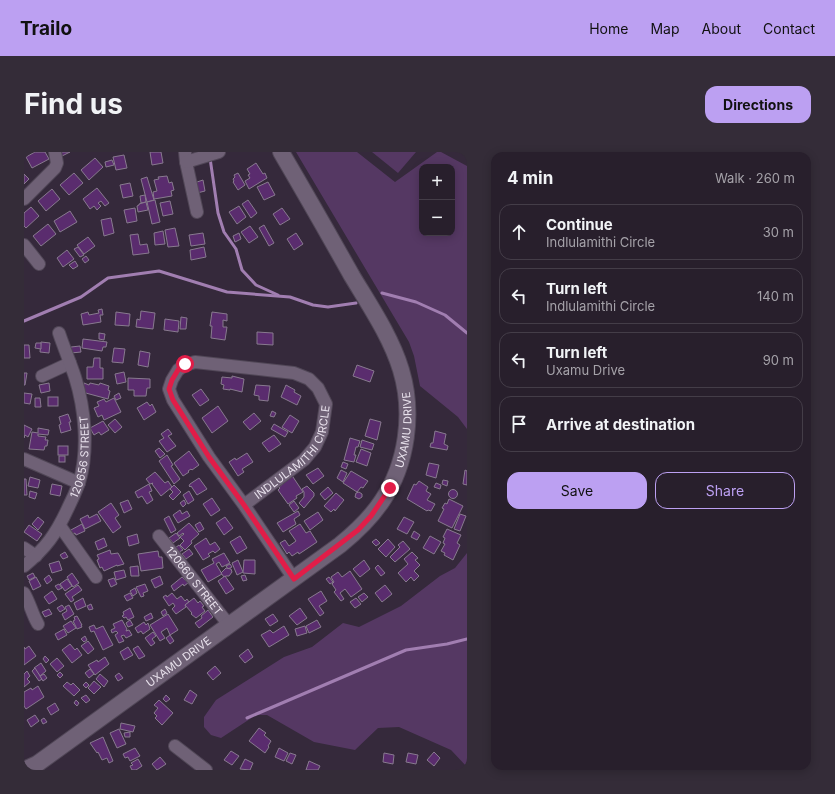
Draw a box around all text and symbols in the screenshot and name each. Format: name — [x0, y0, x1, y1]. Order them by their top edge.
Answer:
text: Trailo — [20, 17, 72, 40]
text: Home — [589, 20, 628, 37]
text: Map — [650, 20, 680, 37]
text: About — [702, 20, 741, 37]
text: Contact — [763, 20, 815, 37]
button: Directions — [705, 86, 811, 123]
text: Find us — [24, 87, 123, 121]
map controls — [419, 164, 455, 236]
button: + — [419, 164, 455, 200]
text: 4 min — [507, 168, 553, 188]
text: Walk · 260 m — [715, 170, 795, 186]
button: − — [419, 200, 455, 236]
text: Continue — [546, 215, 613, 234]
icon: ahead — [508, 221, 530, 243]
text: 30 m — [763, 224, 794, 240]
text: Indlulamithi Circle — [546, 234, 655, 250]
text: Turn left — [546, 279, 607, 298]
icon: left — [508, 285, 530, 307]
text: 140 m — [757, 288, 794, 304]
text: Indlulamithi Circle — [546, 298, 655, 314]
text: Turn left — [546, 343, 607, 362]
icon: left — [508, 349, 530, 371]
text: 90 m — [763, 352, 794, 368]
route start — [176, 355, 194, 373]
text: Uxamu Drive — [546, 362, 625, 378]
street label: UXAMU DRIVE — [392, 391, 414, 470]
street label: INDLULAMITHI CIRCLE — [252, 404, 333, 502]
icon: arrive — [508, 413, 530, 435]
street label: 120656 STREET — [67, 415, 92, 500]
text: Arrive at destination — [546, 415, 695, 434]
button: Save — [507, 472, 647, 509]
button: Share — [655, 472, 795, 509]
route end — [381, 479, 399, 497]
street label: 120660 STREET — [163, 544, 226, 618]
street label: UXAMU DRIVE — [143, 634, 214, 690]

